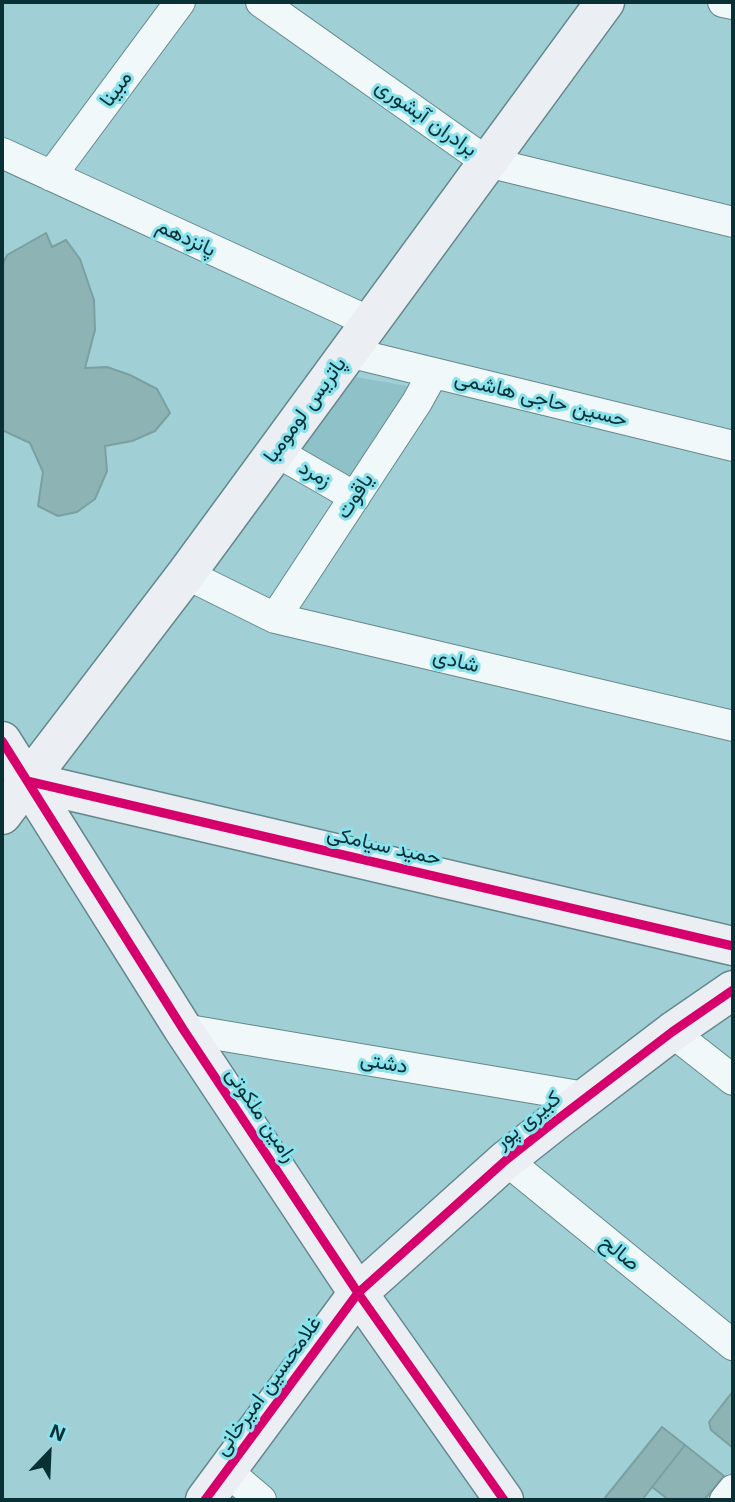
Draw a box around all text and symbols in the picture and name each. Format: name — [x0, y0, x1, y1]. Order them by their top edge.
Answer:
street label: مبینا — [94, 66, 138, 112]
street label: برادران آبشوری — [370, 74, 482, 162]
street label: پانزدهم — [152, 213, 220, 263]
street label: پاتریس لومومبا — [258, 352, 352, 468]
street label: حسین حاجی هاشمی — [452, 365, 630, 433]
street label: زمرد — [294, 455, 336, 493]
street label: یاقوت — [331, 468, 379, 524]
street label: شادی — [430, 643, 482, 679]
street label: حمید سیامکی — [325, 821, 443, 871]
street label: دشتی — [358, 1046, 410, 1080]
street label: رامین ملکوتی — [220, 1063, 302, 1167]
street label: کبیری پور — [490, 1086, 566, 1154]
street label: صالح — [595, 1230, 645, 1276]
street label: غلامحسین امیرخانی — [209, 1311, 327, 1461]
north arrow — [14, 1418, 84, 1488]
text: N — [46, 1420, 69, 1447]

